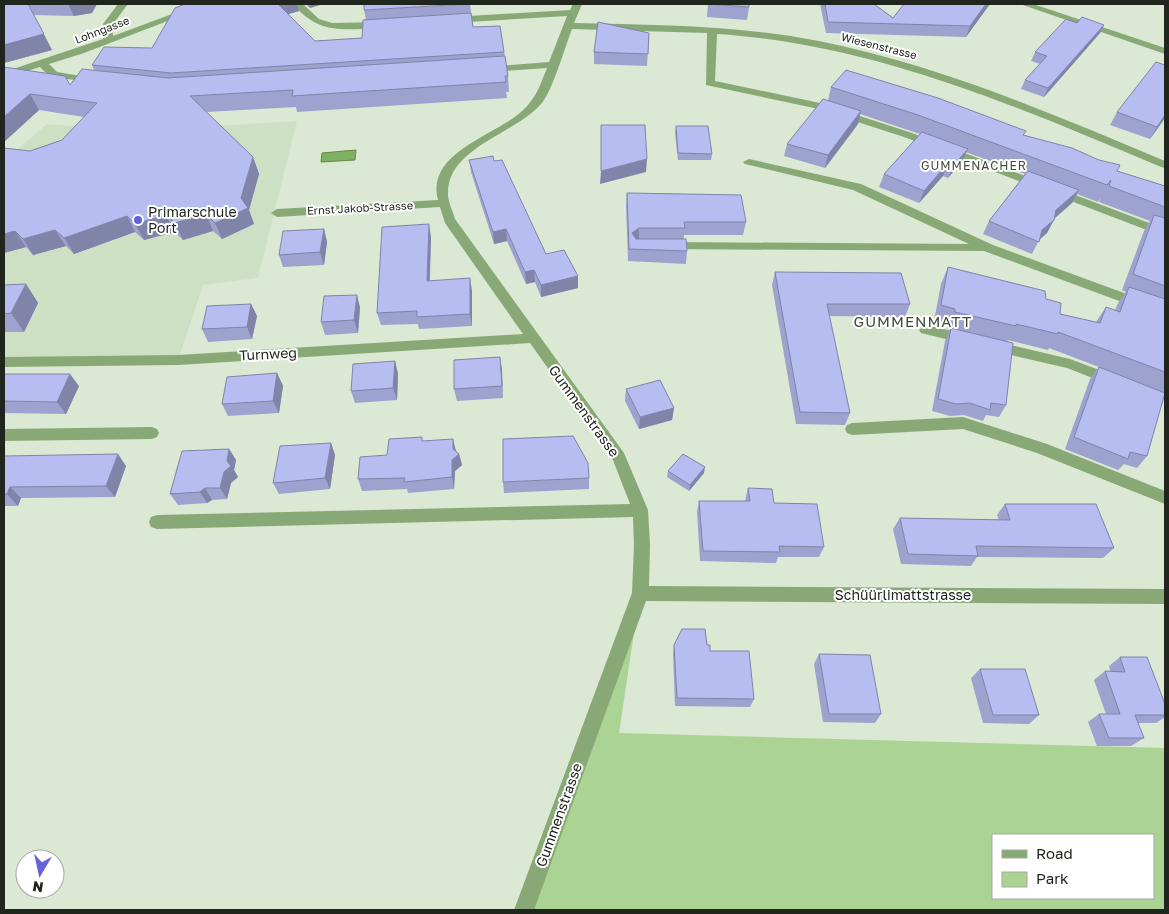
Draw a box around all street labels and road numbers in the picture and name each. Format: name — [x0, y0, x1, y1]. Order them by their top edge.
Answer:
street label: Lohngasse — [73, 13, 131, 46]
street label: Wiesenstrasse — [840, 30, 918, 61]
street label: Ernst Jakob-Strasse — [307, 198, 413, 217]
street label: Turnweg — [239, 344, 297, 364]
street label: Gummenstrasse — [545, 362, 623, 460]
street label: Schüürlimattstrasse — [835, 586, 971, 603]
street label: Gummenstrasse — [532, 761, 585, 869]

